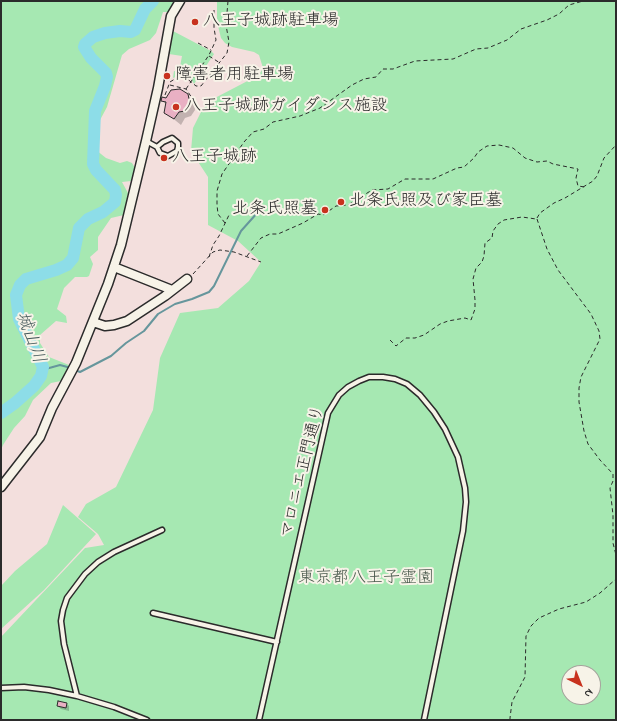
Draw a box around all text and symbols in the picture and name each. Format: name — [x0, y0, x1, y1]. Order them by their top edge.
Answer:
place label: 八王子城跡駐車場 — [203, 12, 339, 32]
marker: 八王子城跡駐車場 — [190, 17, 200, 27]
place label: 障害者用駐車場 — [175, 66, 294, 86]
marker: 障害者用駐車場 — [162, 71, 172, 81]
place label: 八王子城跡ガイダンス施設 — [184, 97, 388, 117]
marker: 八王子城跡ガイダンス施設 — [171, 102, 181, 112]
place label: 八王子城跡 — [172, 148, 257, 168]
marker: 八王子城跡 — [159, 153, 169, 163]
place label: 北条氏照及び家臣墓 — [349, 192, 502, 212]
marker: 北条氏照及び家臣墓 — [336, 197, 346, 207]
place label: 北条氏照墓 — [232, 200, 317, 220]
marker: 北条氏照墓 — [320, 205, 330, 215]
water label: 城山川 — [10, 309, 48, 367]
street label: マロニエ正門通り — [278, 404, 330, 540]
park label: 東京都八王子霊園 — [298, 569, 434, 589]
north arrow — [561, 665, 601, 705]
text: N — [580, 685, 597, 701]

